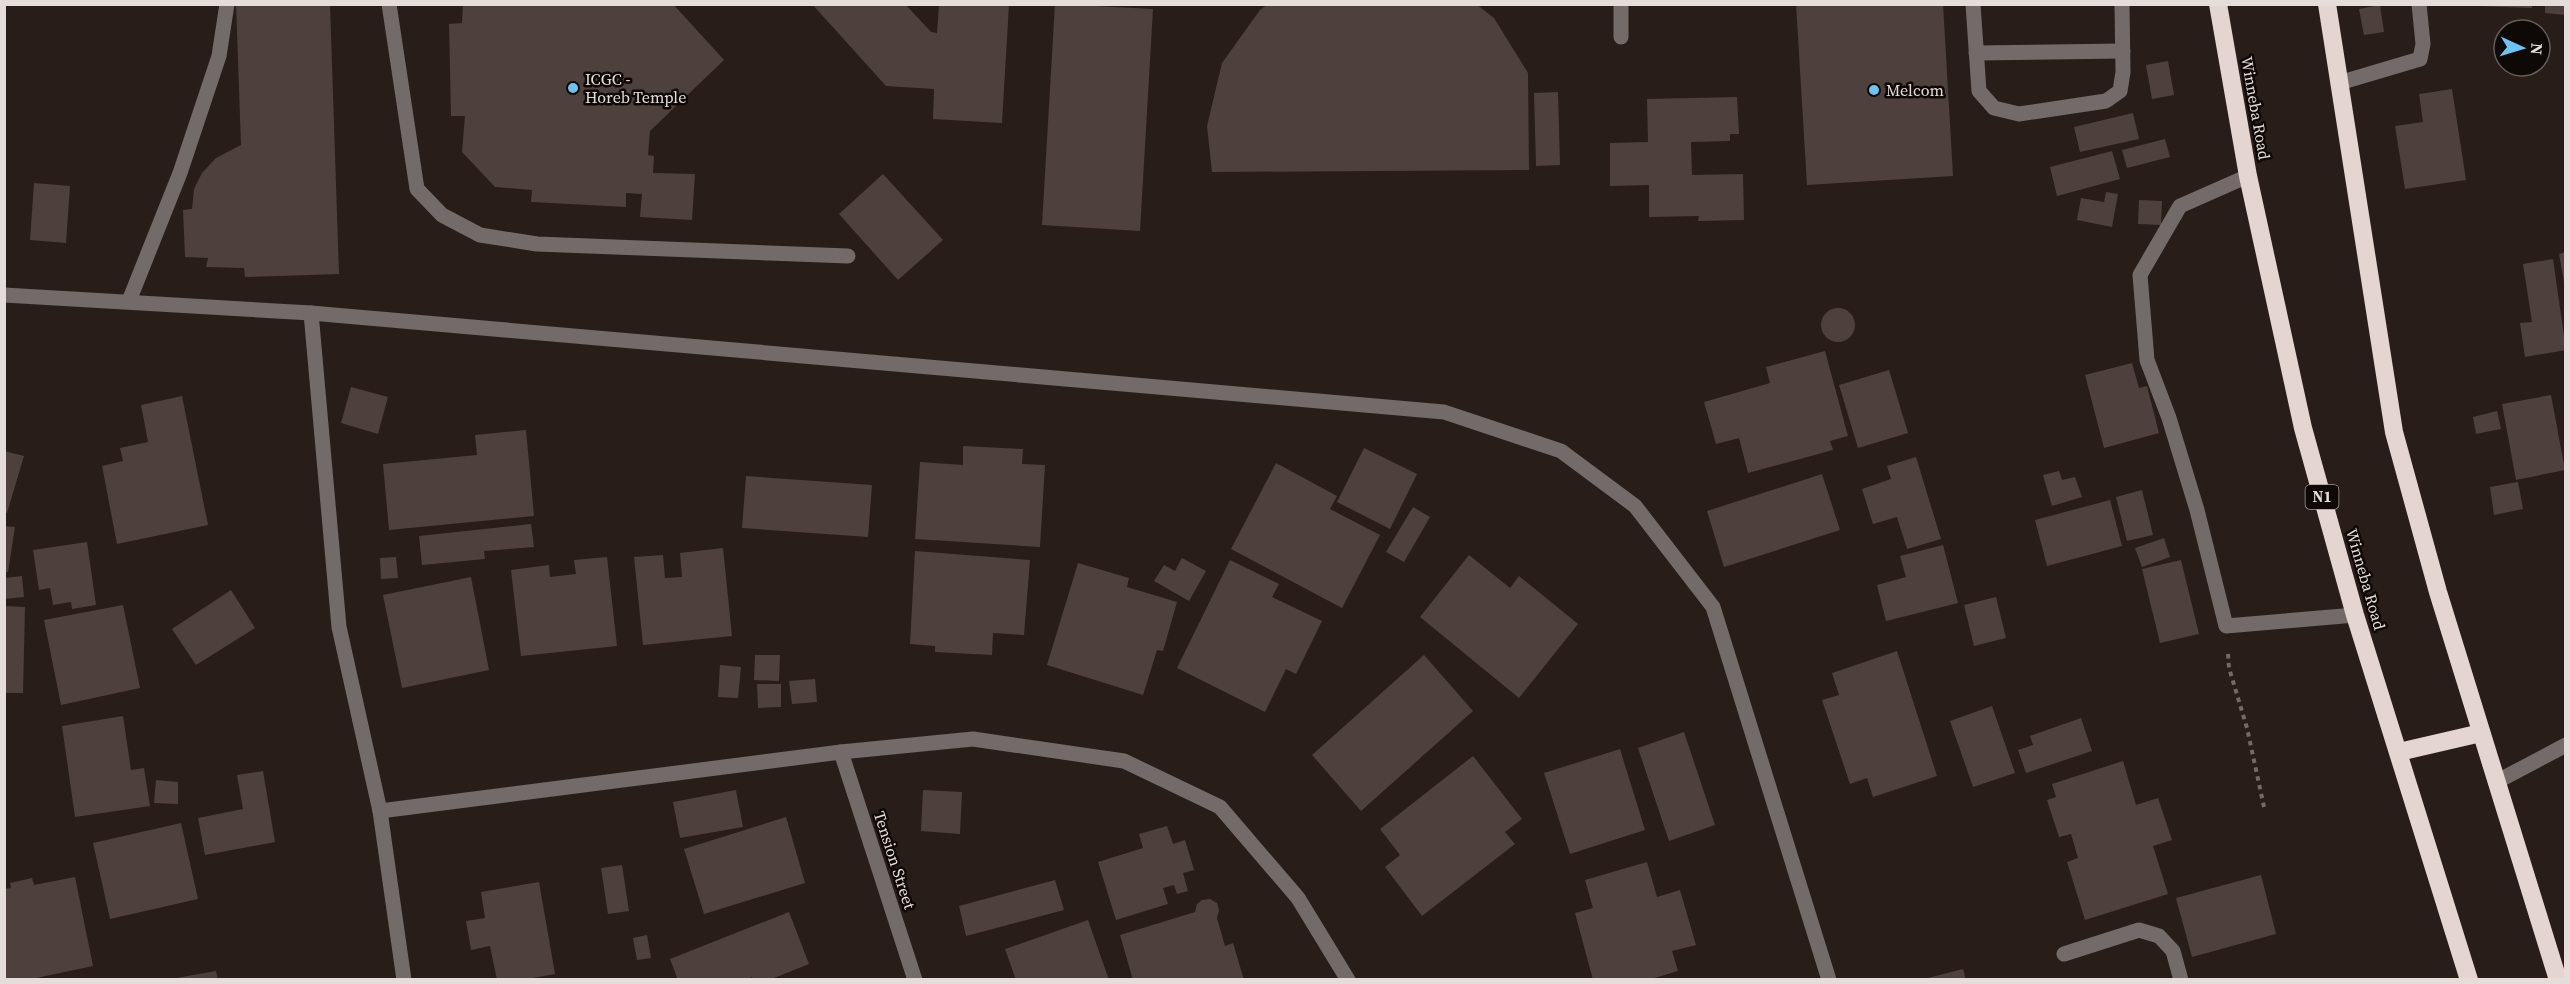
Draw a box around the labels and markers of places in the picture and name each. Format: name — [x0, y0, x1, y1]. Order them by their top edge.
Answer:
place label: ICGC - Horeb Temple — [585, 68, 686, 108]
place label: Melcom — [1886, 79, 1944, 101]
marker: ICGC - Horeb Temple — [566, 81, 580, 95]
marker: Melcom — [1867, 83, 1881, 97]

